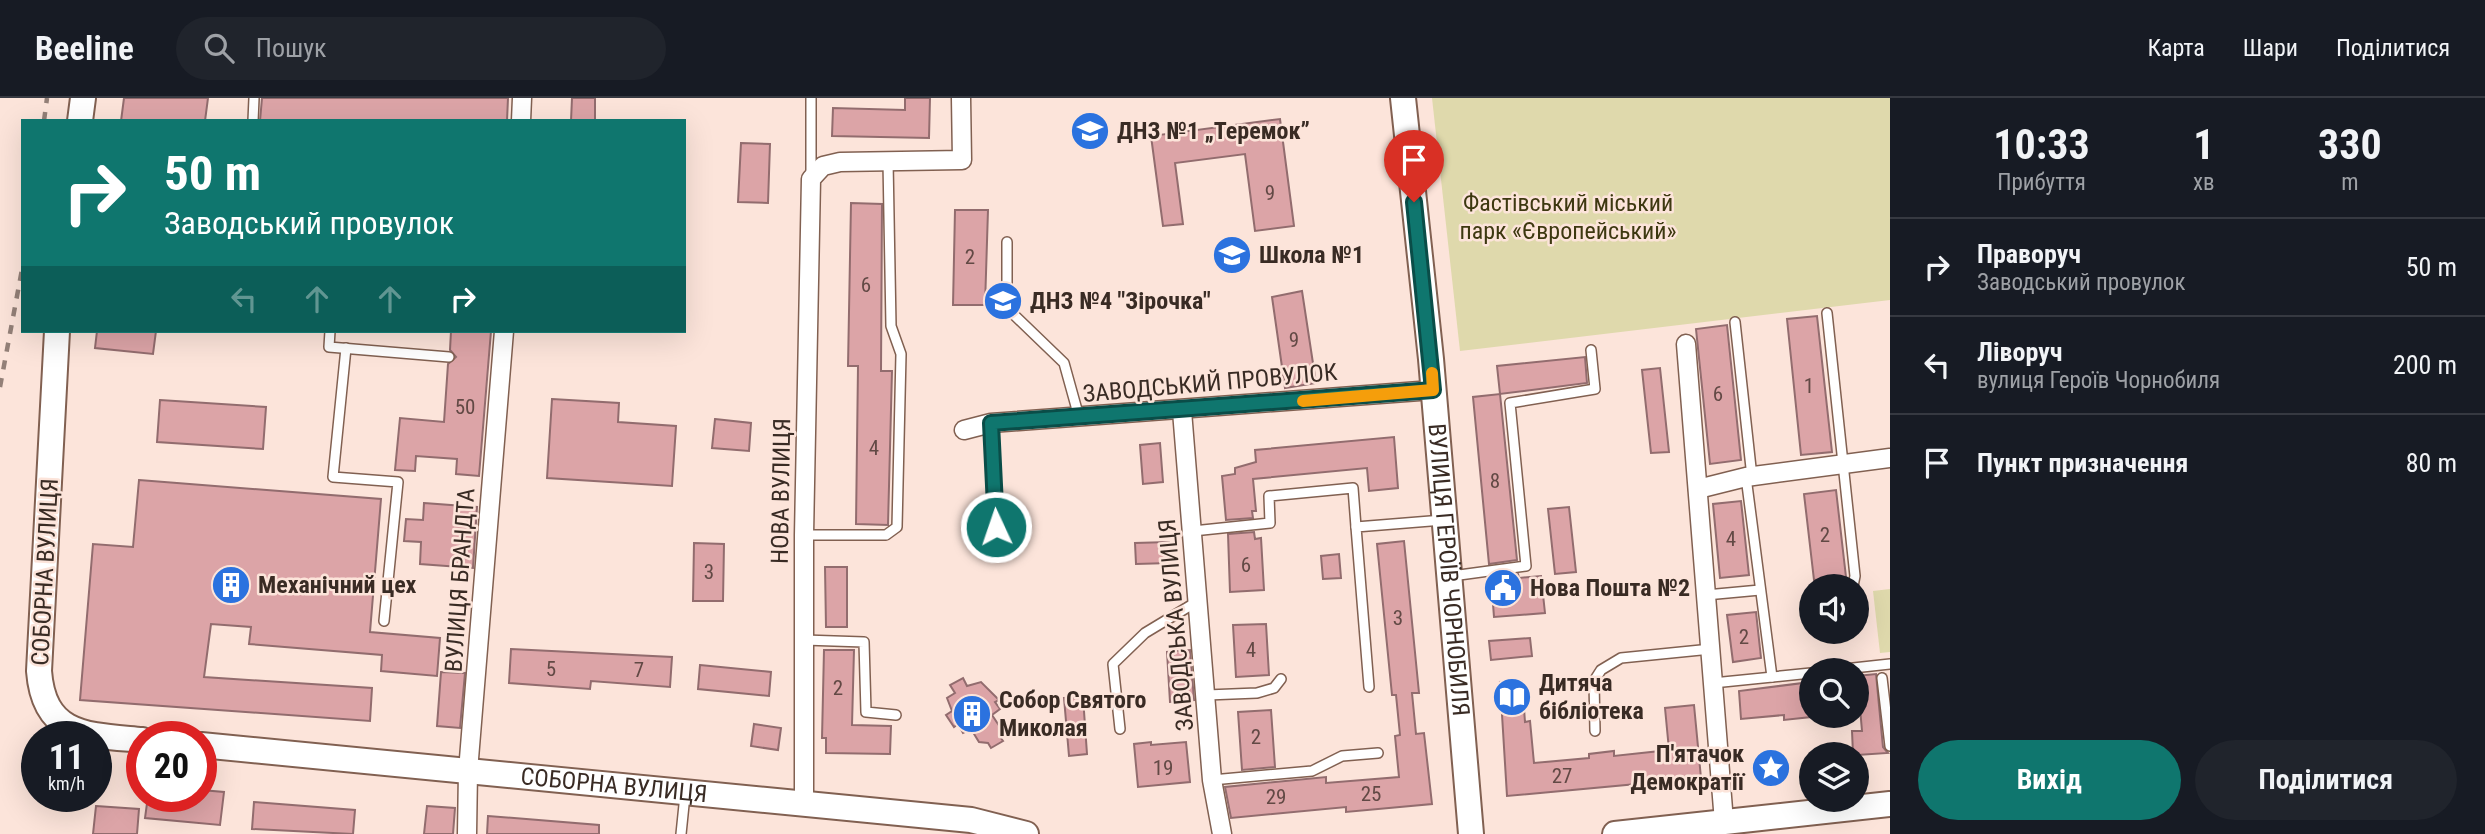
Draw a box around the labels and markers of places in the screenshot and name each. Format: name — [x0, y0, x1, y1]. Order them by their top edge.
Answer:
school or university icon: ДНЗ №1 „Теремок” — [1069, 110, 1111, 152]
place label: ДНЗ №1 „Теремок” — [1117, 117, 1310, 145]
pin — [1384, 130, 1444, 202]
school or university icon: Школа №1 — [1211, 234, 1253, 276]
place label: Школа №1 — [1259, 241, 1364, 269]
school or university icon: ДНЗ №4 "Зірочка" — [982, 280, 1024, 322]
place label: ДНЗ №4 "Зірочка" — [1030, 287, 1211, 315]
building icon: Механічний цех — [210, 564, 252, 606]
public building icon: Нова Пошта №2 — [1482, 567, 1524, 609]
place label: Механічний цех — [258, 571, 417, 599]
place label: Нова Пошта №2 — [1530, 574, 1690, 602]
place label: Дитяча бібліотека — [1539, 669, 1644, 725]
library icon: Дитяча бібліотека — [1491, 676, 1533, 718]
place label: Собор Святого Миколая — [999, 686, 1147, 742]
building icon: Собор Святого Миколая — [951, 693, 993, 735]
place label: П'ятачок Демократії — [1631, 740, 1746, 796]
place icon: П'ятачок Демократії — [1750, 747, 1792, 789]

